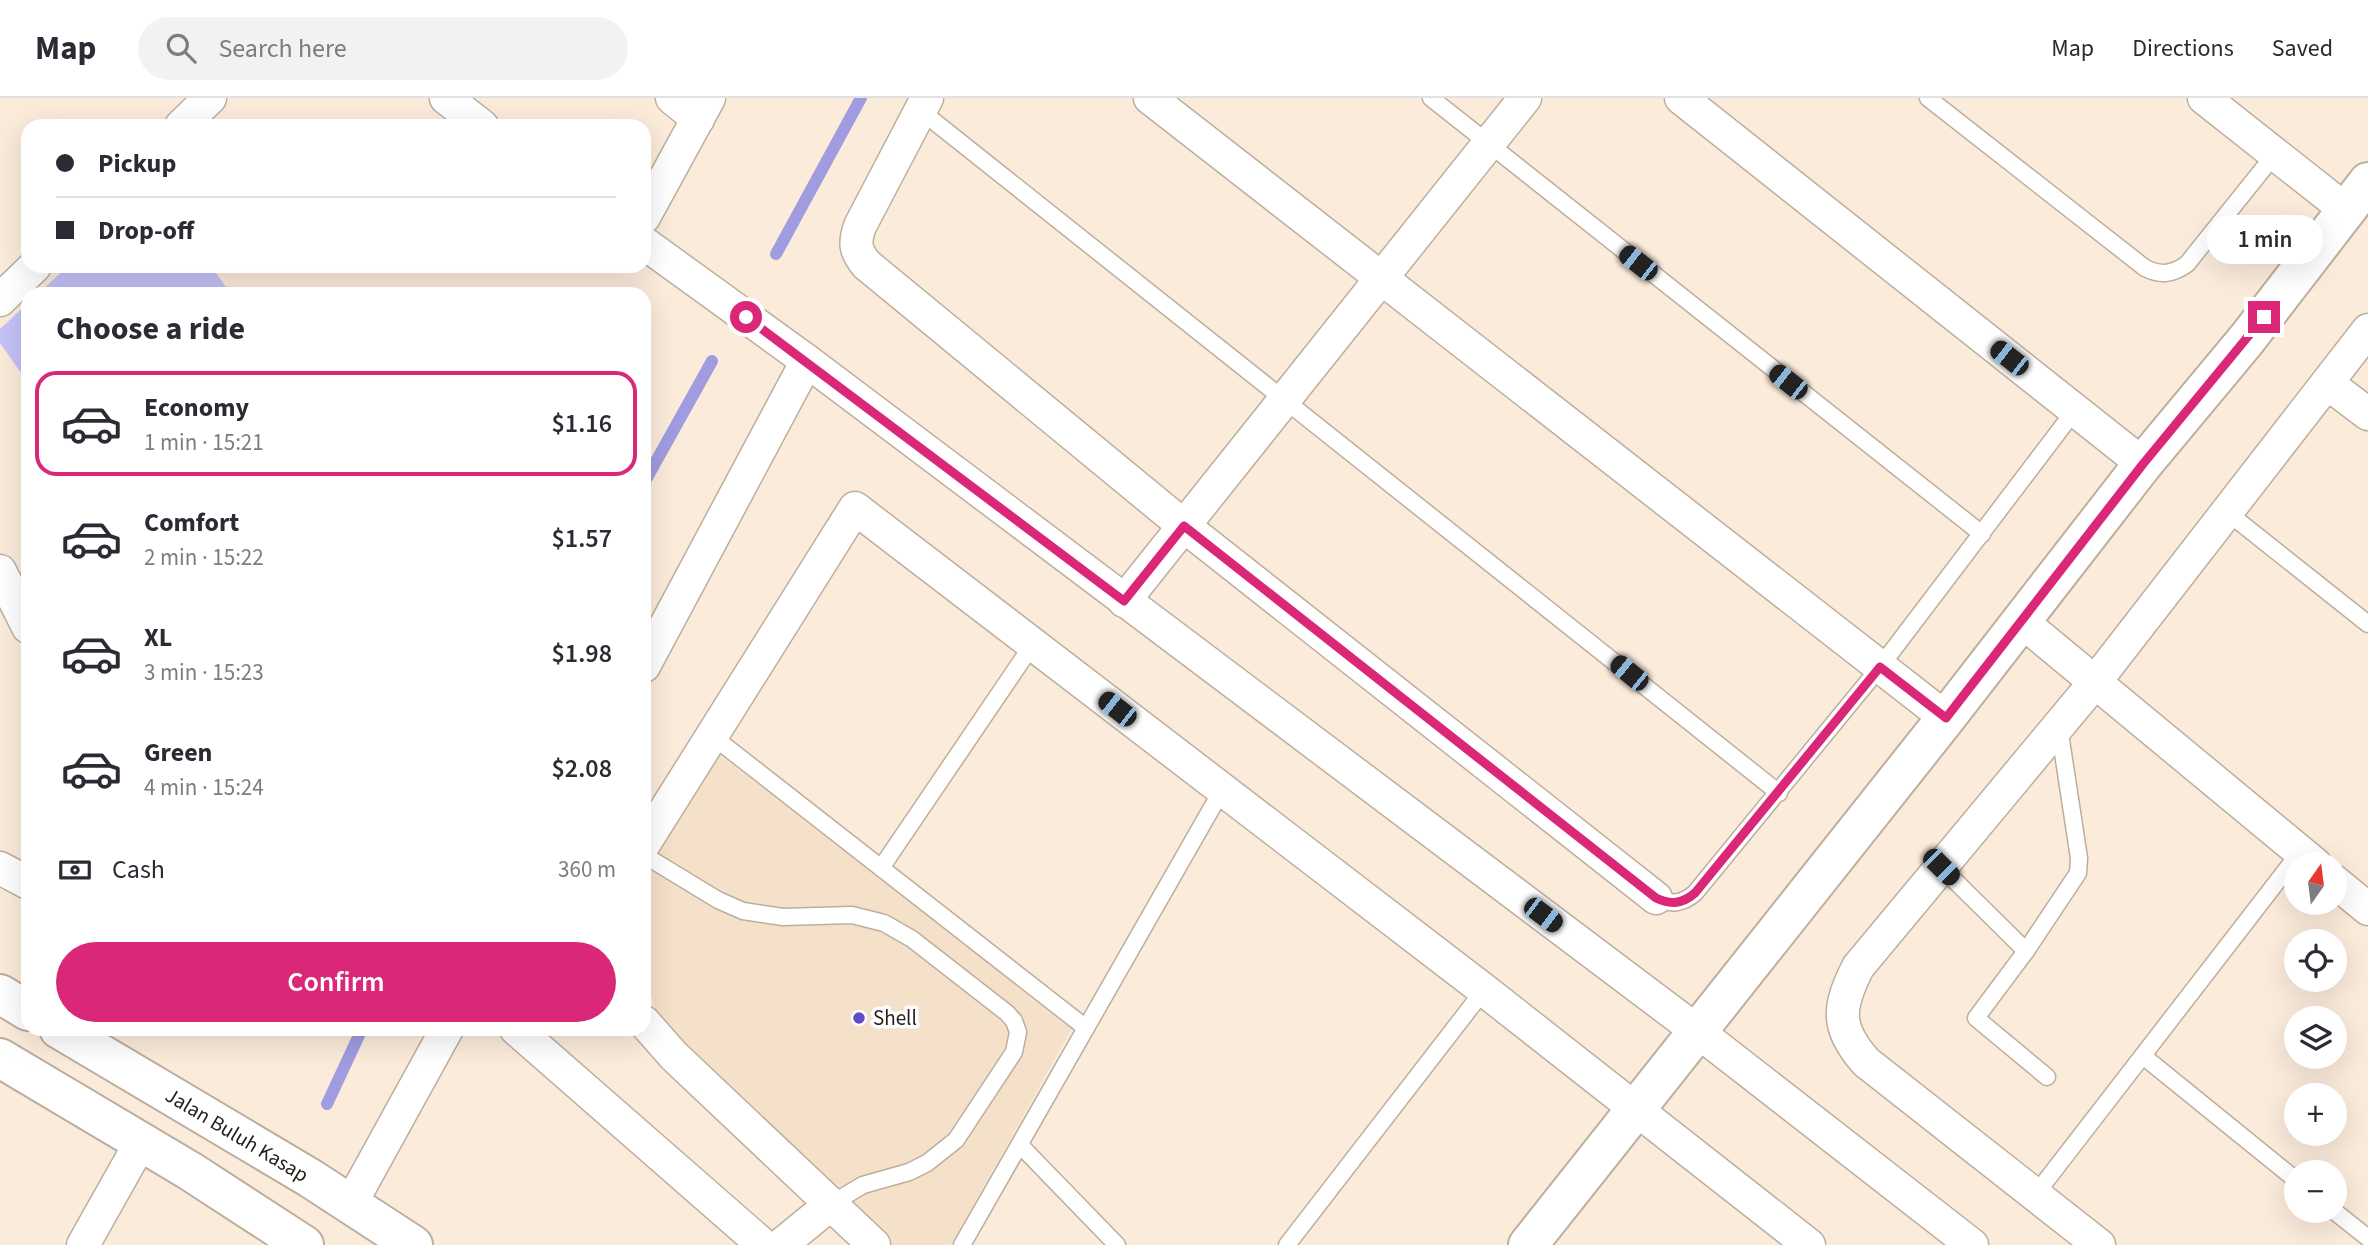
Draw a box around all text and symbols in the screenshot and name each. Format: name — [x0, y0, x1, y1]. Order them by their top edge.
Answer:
search box — [138, 17, 628, 80]
text: Map — [35, 25, 96, 72]
icon: search — [162, 29, 200, 67]
text: Search here — [218, 30, 347, 67]
text: Map — [2051, 31, 2094, 66]
text: Directions — [2132, 31, 2234, 66]
text: Saved — [2272, 31, 2333, 66]
text: Pickup — [98, 145, 176, 182]
text: Drop-off — [98, 212, 194, 249]
callout: 1 min — [2206, 216, 2322, 264]
text: 1 min — [2238, 223, 2292, 256]
car — [1615, 242, 1662, 284]
route start — [730, 301, 762, 333]
route end — [2248, 301, 2280, 333]
text: Choose a ride — [56, 306, 245, 352]
car — [1986, 337, 2033, 379]
car — [1765, 361, 1812, 403]
text: Economy — [144, 389, 249, 426]
icon: car — [60, 392, 123, 455]
text: $1.16 — [551, 405, 612, 442]
text: 1 min · 15:21 — [144, 426, 264, 459]
text: Comfort — [144, 504, 239, 541]
icon: car — [60, 507, 123, 570]
text: $1.57 — [551, 520, 612, 557]
text: 2 min · 15:22 — [144, 541, 264, 574]
text: XL — [144, 619, 172, 656]
icon: car — [60, 622, 123, 685]
text: $1.98 — [551, 635, 612, 672]
car — [1607, 652, 1652, 694]
text: 3 min · 15:23 — [144, 656, 264, 689]
car — [1094, 688, 1141, 730]
text: Green — [144, 734, 212, 771]
icon: car — [60, 737, 123, 800]
text: $2.08 — [551, 750, 612, 787]
text: 4 min · 15:24 — [144, 771, 264, 804]
car — [1919, 845, 1964, 889]
icon: cash — [56, 851, 94, 889]
text: Cash — [112, 851, 165, 888]
north arrow — [2284, 852, 2347, 915]
map controls — [2284, 852, 2347, 1223]
text: 360 m — [558, 853, 616, 886]
car — [1520, 894, 1567, 936]
button: locate — [2284, 929, 2347, 992]
button: Confirm — [56, 942, 616, 1022]
place label: Shell — [873, 1003, 917, 1033]
button: layers — [2284, 1006, 2347, 1069]
marker: Shell — [851, 1010, 867, 1026]
street label: Jalan Buluh Kasap — [160, 1080, 314, 1190]
button: + — [2284, 1083, 2347, 1146]
button: − — [2284, 1160, 2347, 1223]

